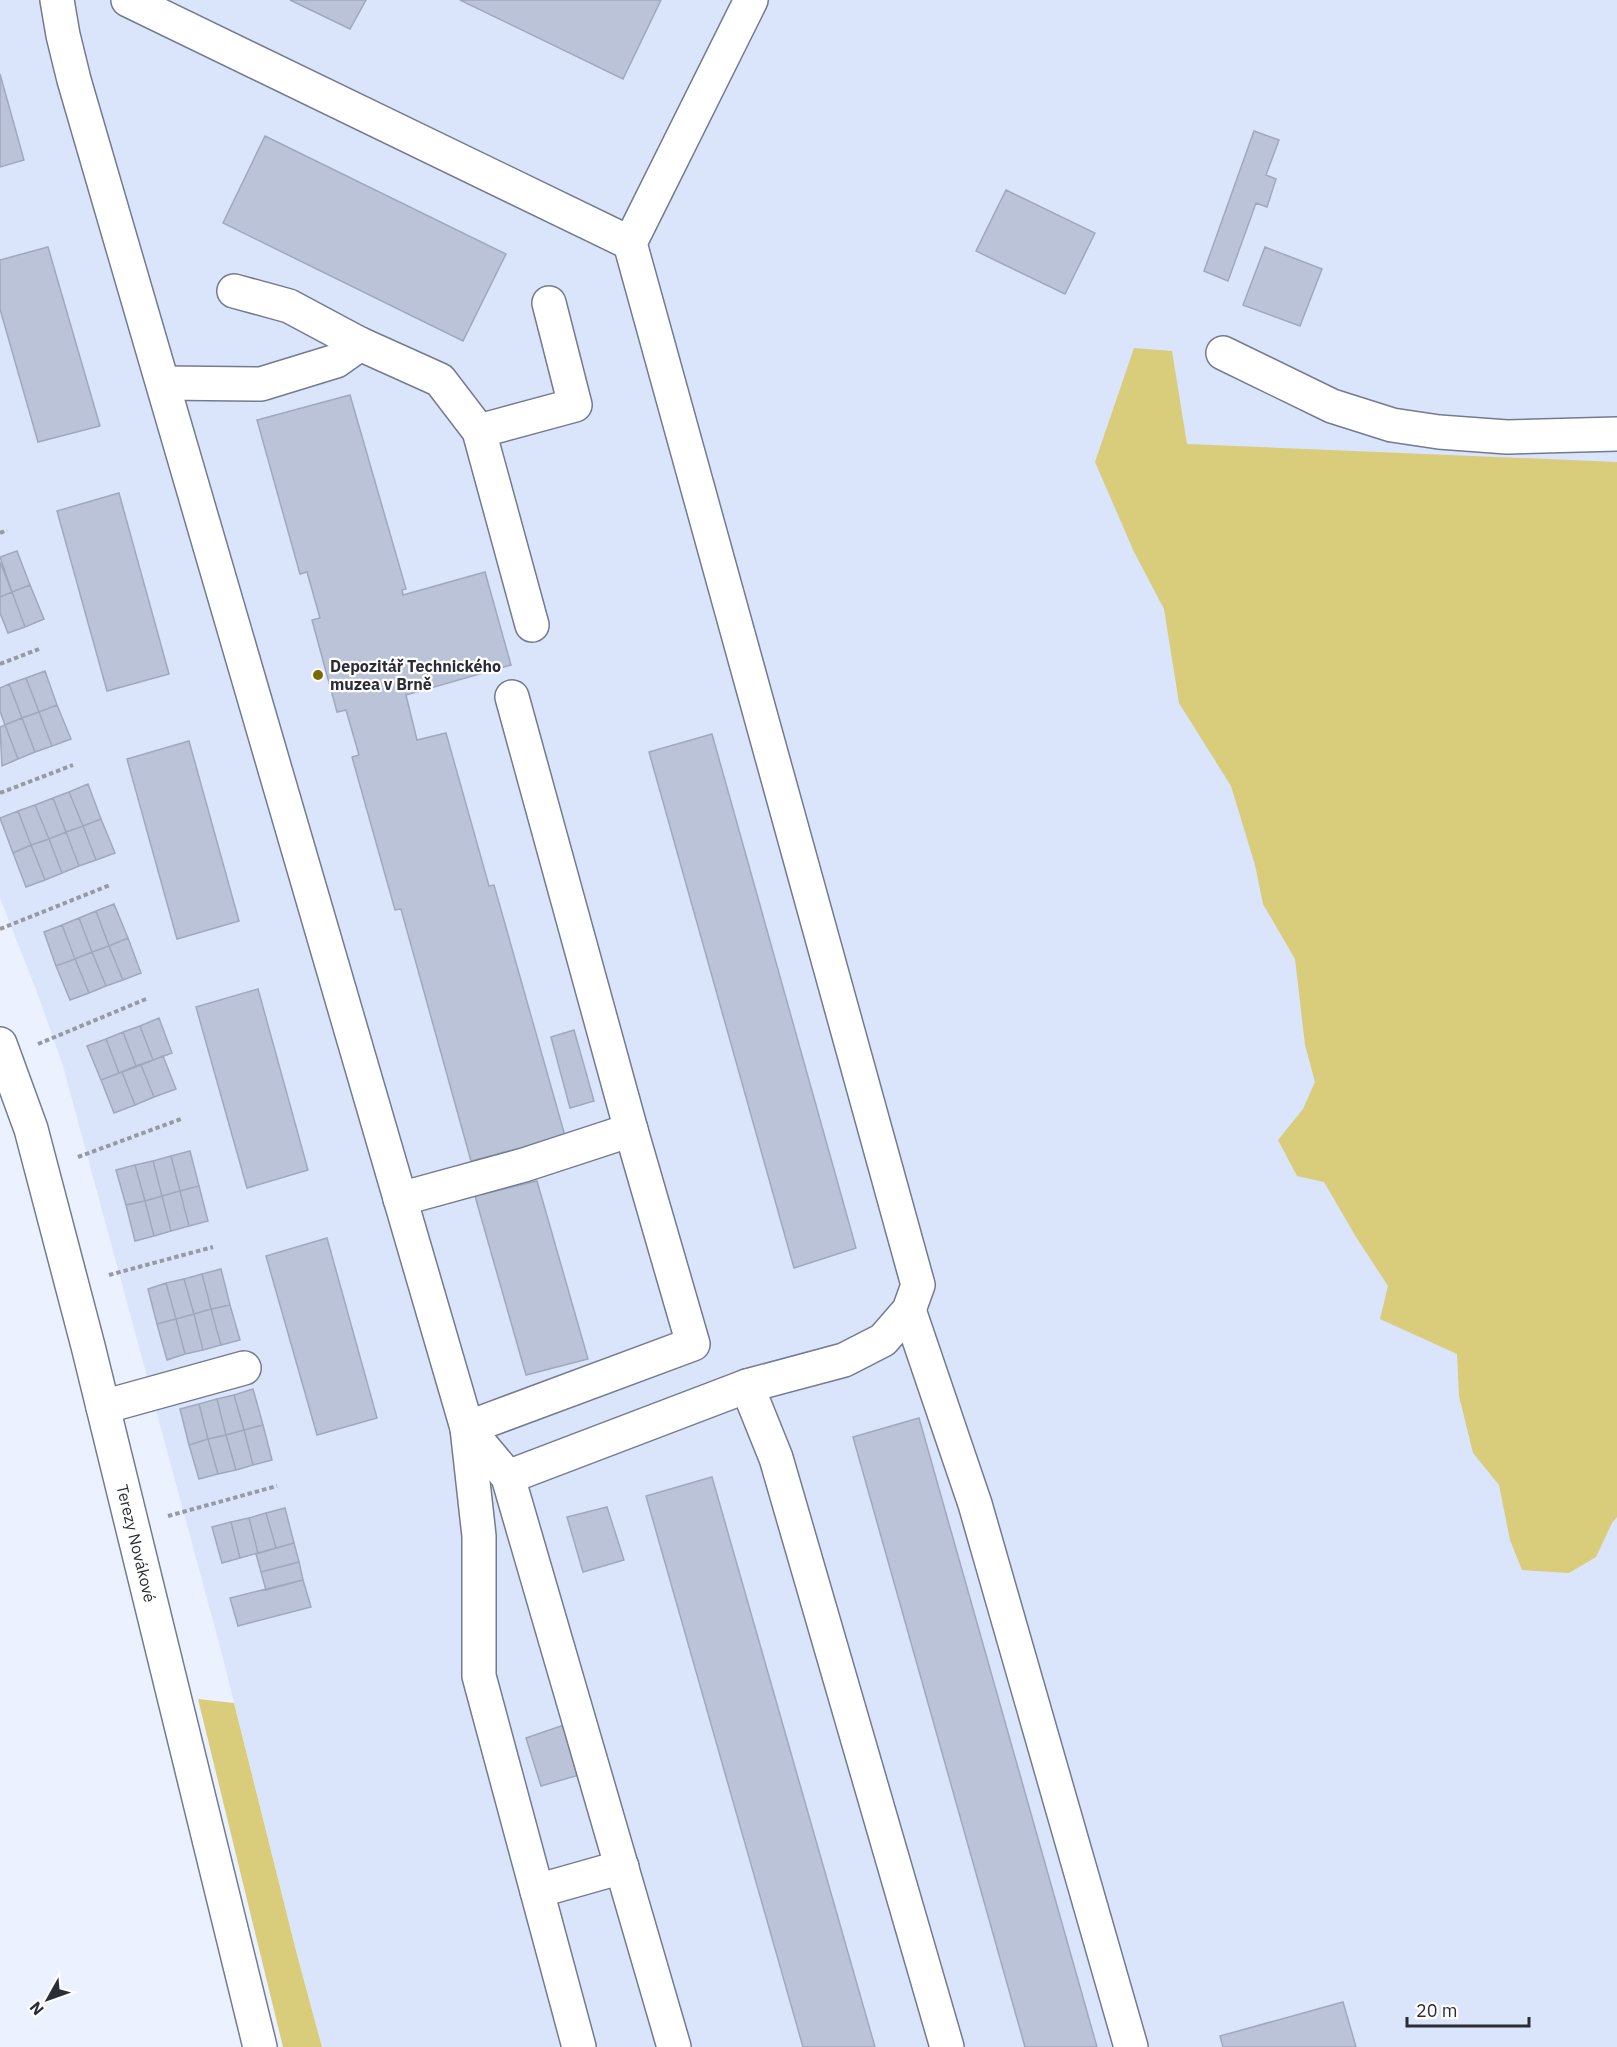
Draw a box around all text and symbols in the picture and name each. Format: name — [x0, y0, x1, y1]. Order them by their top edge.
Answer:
place label: Depozitář Technického muzea v Brně — [330, 656, 501, 694]
marker: Depozitář Technického muzea v Brně — [311, 668, 325, 682]
street label: Terezy Novákové — [112, 1482, 161, 1604]
north arrow — [18, 1969, 78, 2029]
scale bar — [1407, 1990, 1528, 2028]
text: N — [25, 1998, 48, 2020]
text: 20 m — [1416, 1999, 1458, 2022]

